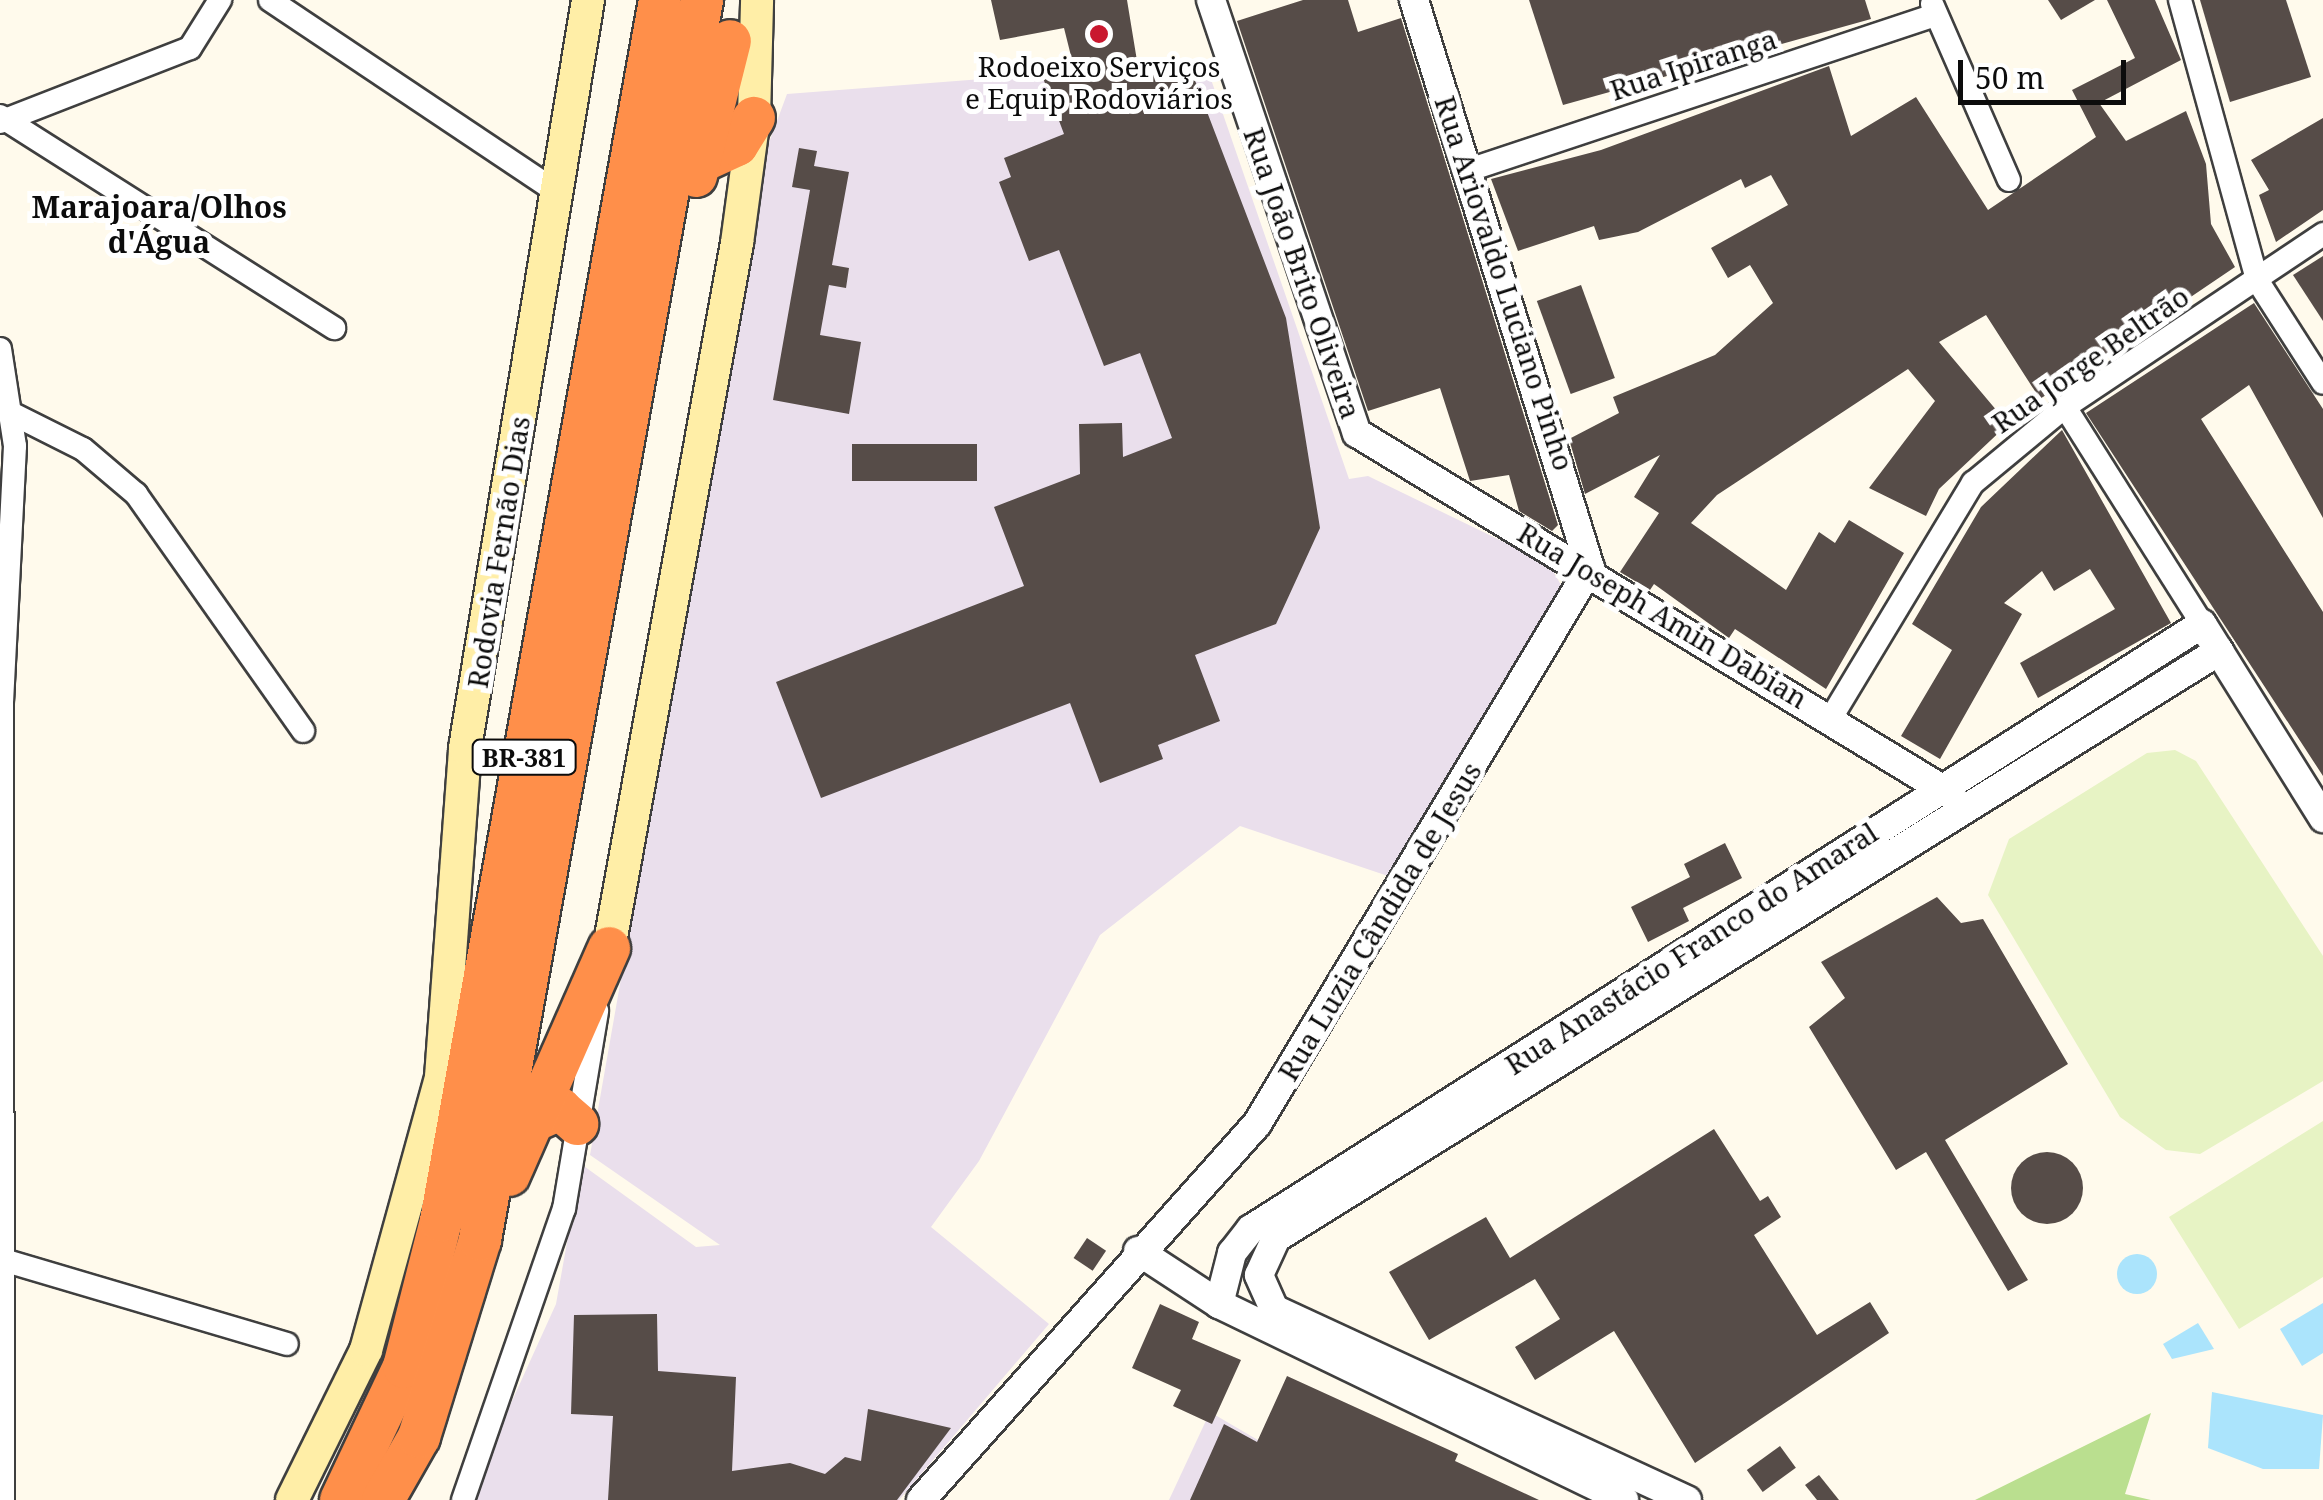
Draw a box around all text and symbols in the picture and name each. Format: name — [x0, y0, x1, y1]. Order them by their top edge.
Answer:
street label: Rua Ipiranga — [1606, 21, 1780, 107]
marker: Rodoeixo Serviços e Equip Rodoviários — [1088, 23, 1110, 45]
scale bar — [1963, 40, 2130, 102]
place label: Rodoeixo Serviços e Equip Rodoviários — [965, 49, 1233, 115]
text: 50 m — [1975, 57, 2045, 98]
street label: Rua Ariovaldo Luciano Pinho — [1429, 92, 1581, 474]
street label: Rua João Brito Oliveira — [1237, 123, 1369, 423]
district label: Marajoara/Olhos d'Água — [31, 189, 287, 260]
street label: Rua Jorge Beltrão — [1985, 279, 2195, 439]
street label: Rodovia Fernão Dias — [460, 414, 536, 690]
street label: Rua Joseph Amin Dabian — [1512, 515, 1814, 715]
road number: BR-381 — [472, 737, 576, 777]
street label: Rua Luzia Cândida de Jesus — [1270, 756, 1488, 1086]
street label: Rua Anastácio Franco do Amaral — [1499, 815, 1883, 1081]

